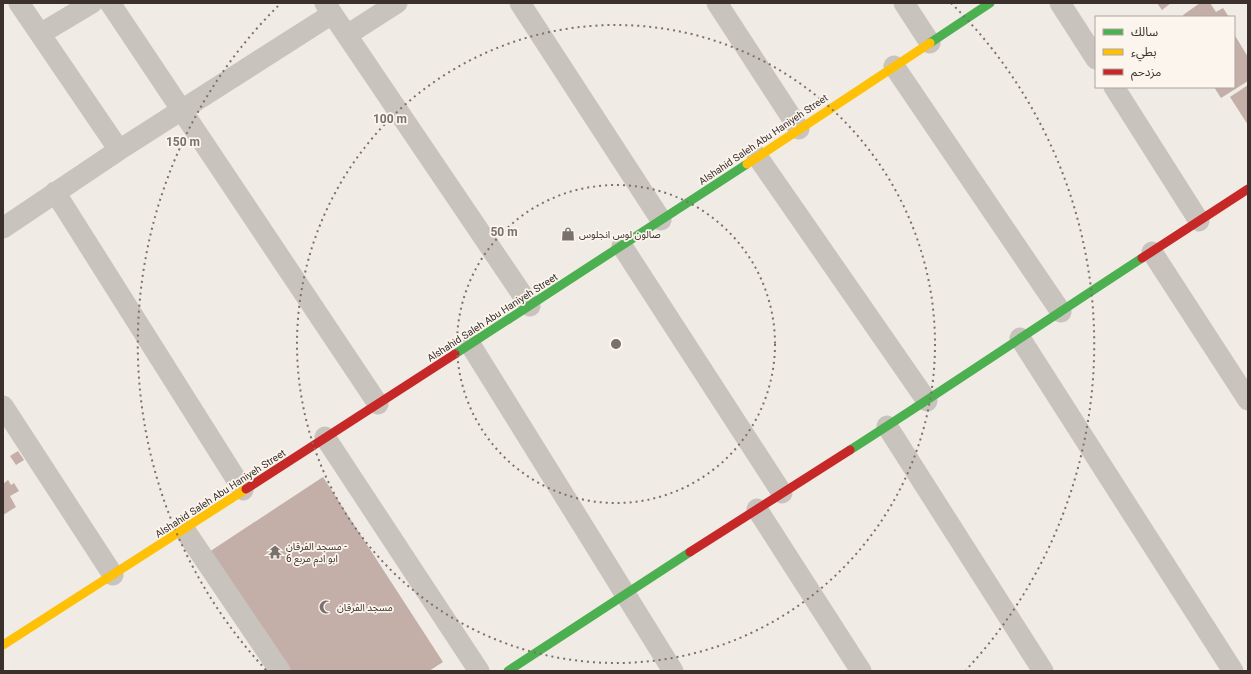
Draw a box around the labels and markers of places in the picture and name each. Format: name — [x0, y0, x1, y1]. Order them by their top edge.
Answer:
shop icon: صالون لوس انجلوس — [560, 226, 576, 242]
place label: صالون لوس انجلوس — [579, 229, 661, 241]
centre of rings — [609, 337, 623, 351]
place label: مسجد الفرقان - ابو ادم مربع 6 — [286, 541, 347, 567]
temple icon: مسجد الفرقان - ابو ادم مربع 6 — [267, 544, 283, 560]
mosque icon: مسجد الفرقان — [318, 599, 334, 615]
place label: مسجد الفرقان — [337, 602, 393, 614]

